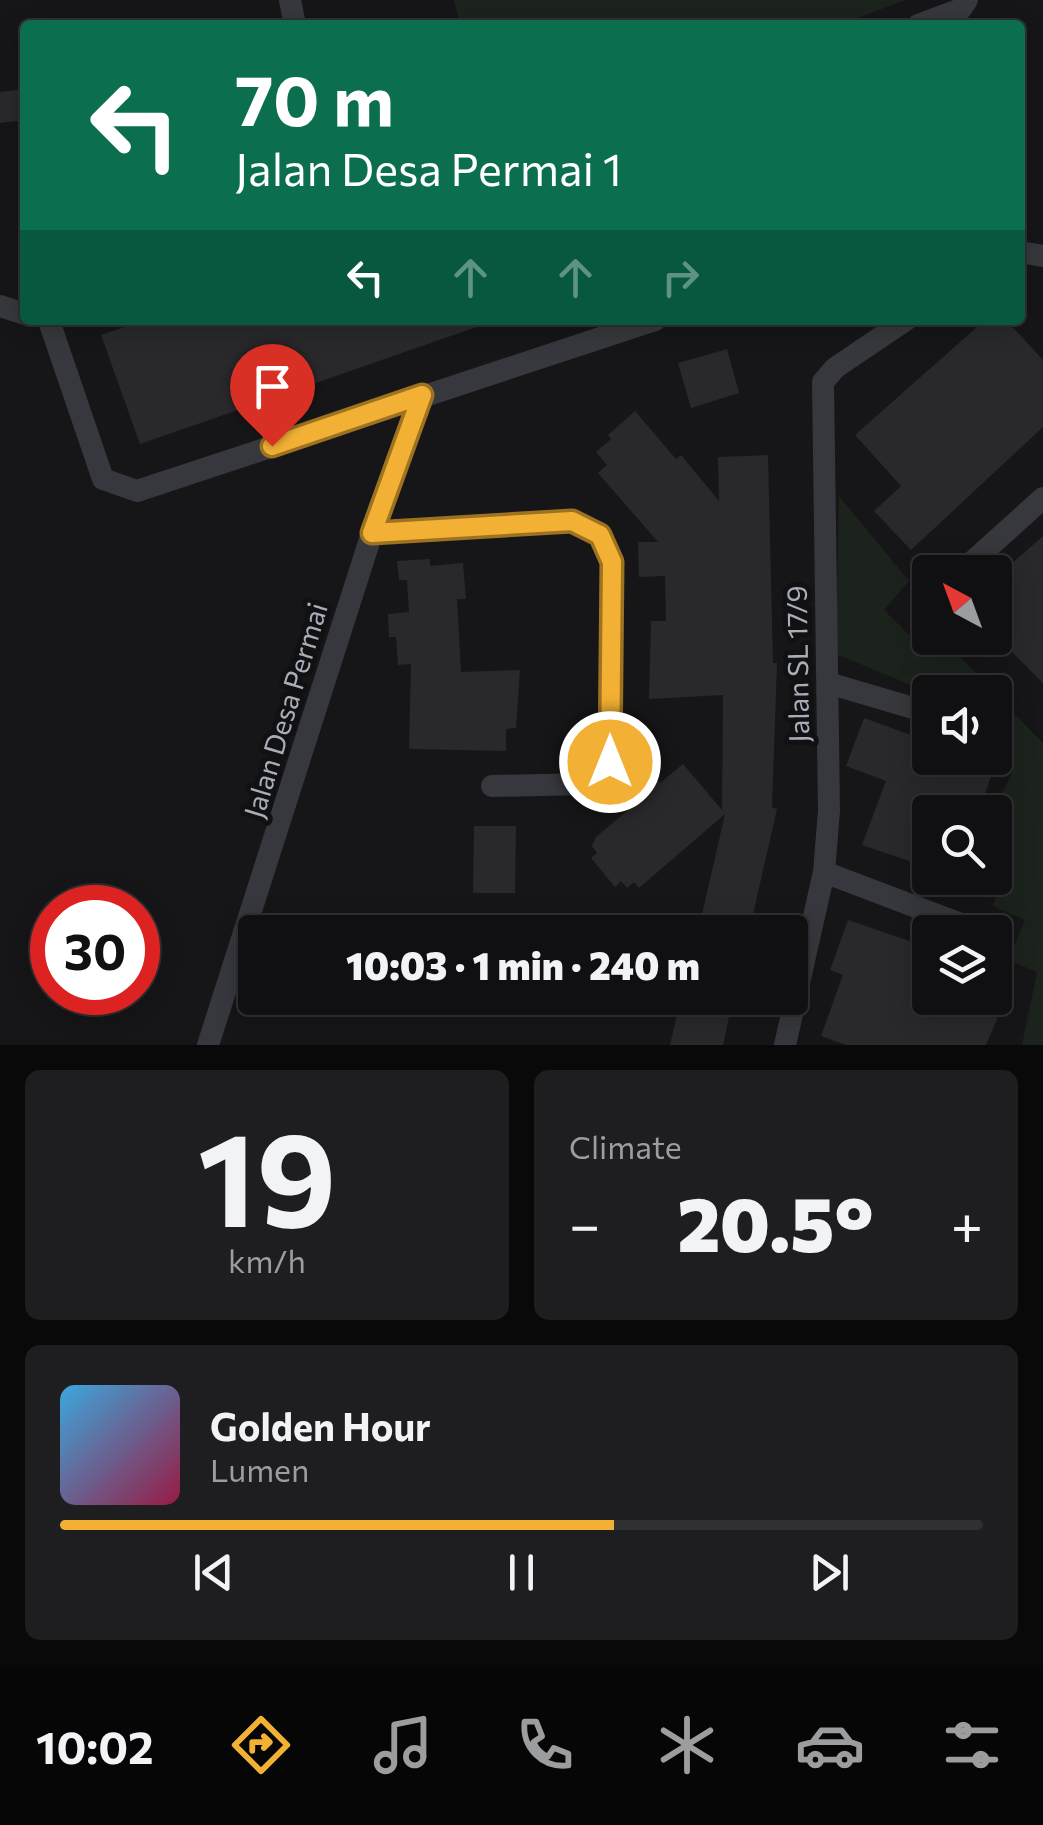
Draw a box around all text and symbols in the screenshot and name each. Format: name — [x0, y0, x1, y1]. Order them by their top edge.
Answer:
text: 70 m — [235, 55, 394, 140]
icon: left — [70, 60, 200, 190]
text: Jalan Desa Permai 1 — [235, 140, 622, 195]
icon: left — [338, 250, 393, 305]
icon: ahead — [443, 250, 498, 305]
icon: ahead — [548, 250, 603, 305]
icon: right — [653, 250, 708, 305]
pin — [230, 344, 315, 447]
icon: arrive — [245, 359, 300, 414]
north arrow — [912, 555, 1012, 655]
map controls — [912, 555, 1012, 1015]
street label: Jalan SL 17/9 — [779, 585, 815, 743]
street label: Jalan Desa Permai — [236, 598, 334, 822]
button: sound — [912, 675, 1012, 775]
position arrow — [558, 710, 662, 814]
button: search — [912, 795, 1012, 895]
speed limit sign: 30 — [30, 885, 160, 1015]
button: layers — [912, 915, 1012, 1015]
text: 10:03 · 1 min · 240 m — [346, 941, 700, 988]
text: 19 — [197, 1095, 337, 1254]
text: Climate — [569, 1126, 682, 1166]
text: 20.5° — [677, 1176, 874, 1267]
text: − — [569, 1189, 600, 1256]
text: + — [951, 1189, 983, 1256]
text: km/h — [228, 1240, 306, 1280]
text: Golden Hour — [210, 1402, 431, 1449]
text: Lumen — [210, 1449, 309, 1489]
icon: previous — [186, 1545, 241, 1600]
icon: pause — [494, 1545, 549, 1600]
icon: next — [802, 1545, 857, 1600]
icon: directions — [226, 1710, 296, 1780]
icon: music — [368, 1710, 438, 1780]
icon: phone — [510, 1710, 580, 1780]
icon: climate — [652, 1710, 722, 1780]
icon: car — [795, 1710, 865, 1780]
icon: filters — [937, 1710, 1007, 1780]
text: 10:02 — [36, 1718, 154, 1773]

